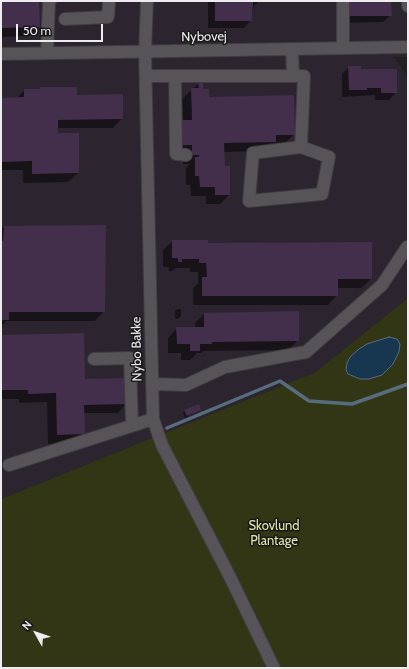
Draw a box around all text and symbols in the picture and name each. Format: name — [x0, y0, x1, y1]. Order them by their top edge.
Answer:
scale bar — [18, 16, 105, 42]
text: 50 m — [23, 23, 51, 38]
street label: Nybovej — [181, 29, 227, 45]
street label: Nybo Bakke — [129, 316, 145, 382]
park label: Skovlund Plantage — [249, 518, 299, 549]
north arrow — [16, 613, 56, 653]
text: N — [19, 618, 35, 633]

